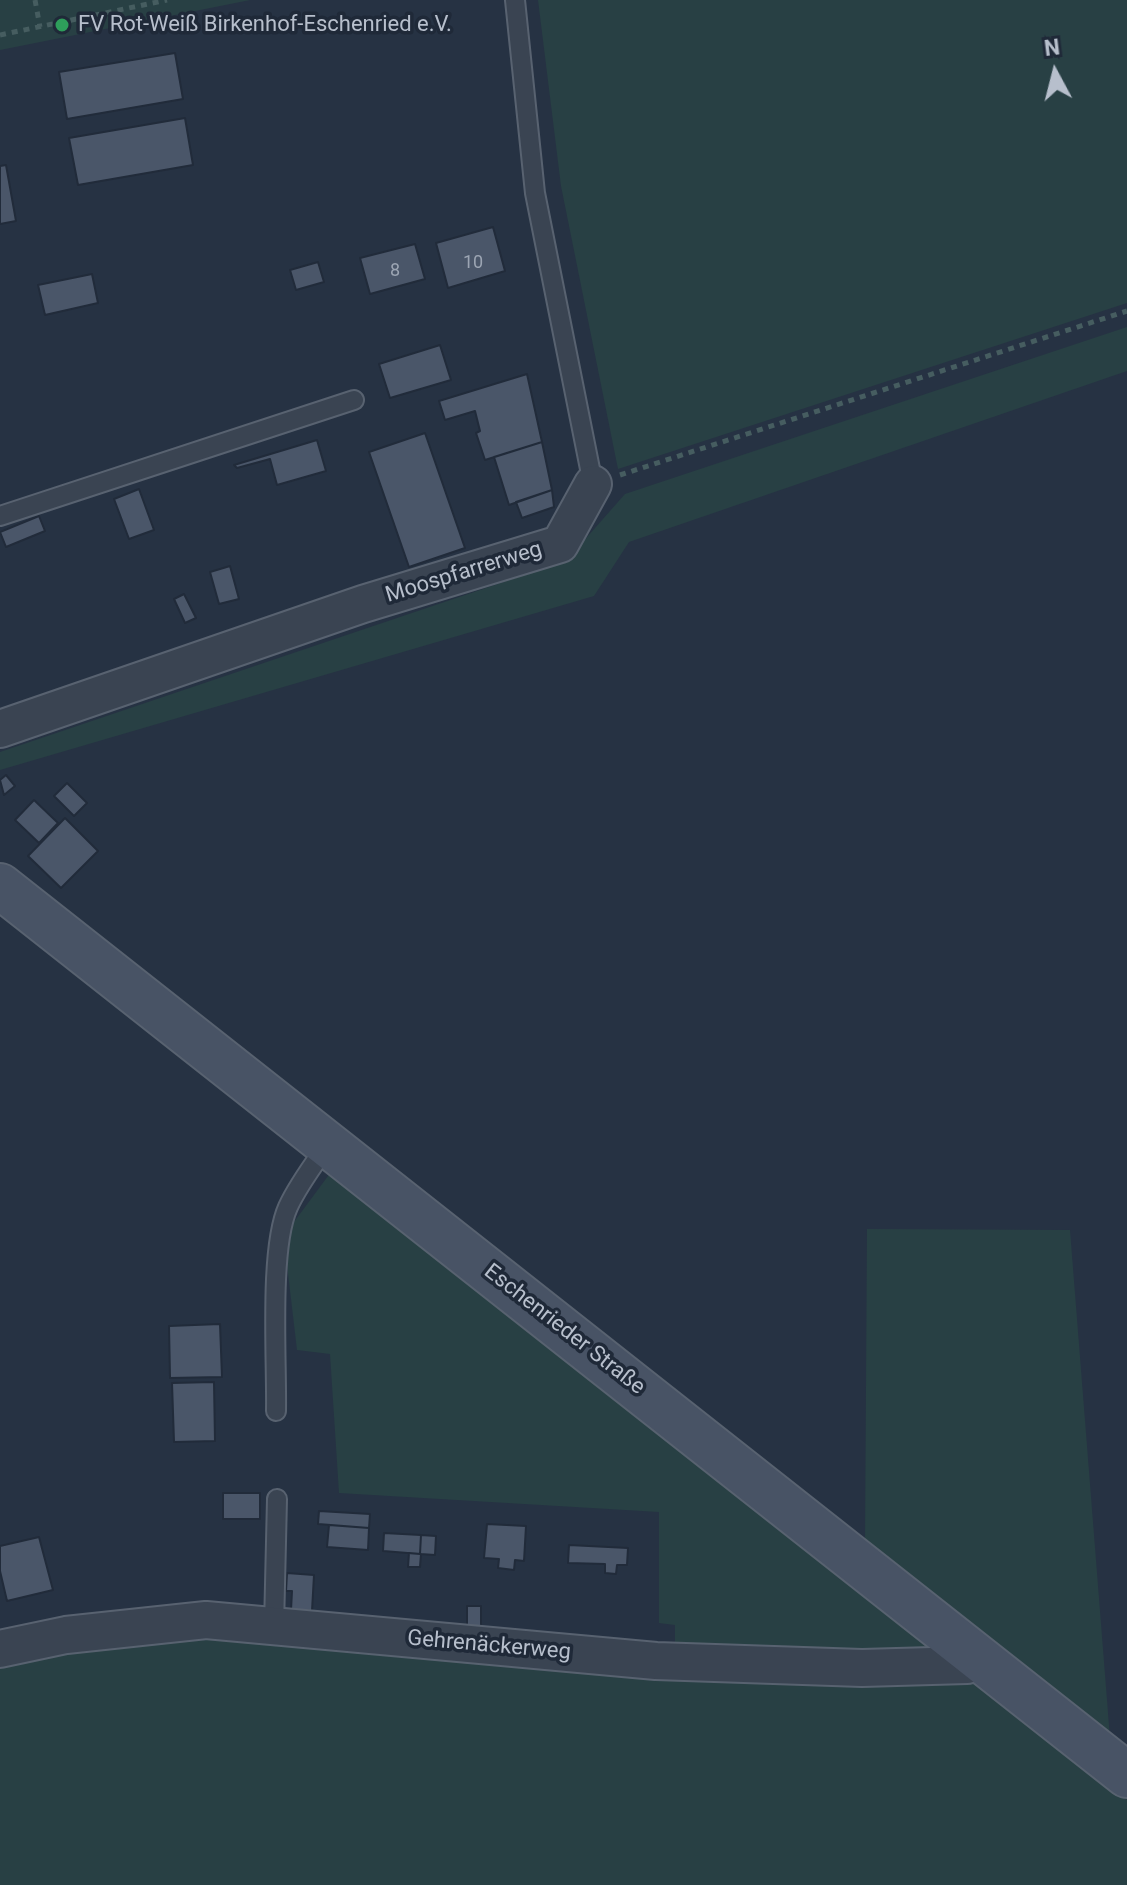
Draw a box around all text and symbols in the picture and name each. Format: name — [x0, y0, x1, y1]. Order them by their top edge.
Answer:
place label: FV Rot-Weiß Birkenhof-Eschenried e.V. — [78, 12, 452, 38]
marker: FV Rot-Weiß Birkenhof-Eschenried e.V. — [53, 16, 71, 34]
north arrow — [1015, 32, 1095, 112]
text: N — [1043, 34, 1061, 61]
house number: 10 — [463, 252, 483, 274]
house number: 8 — [390, 260, 400, 282]
street label: Moospfarrerweg — [383, 537, 545, 609]
street label: Eschenrieder Straße — [478, 1259, 650, 1401]
street label: Gehrenäckerweg — [406, 1626, 572, 1666]

